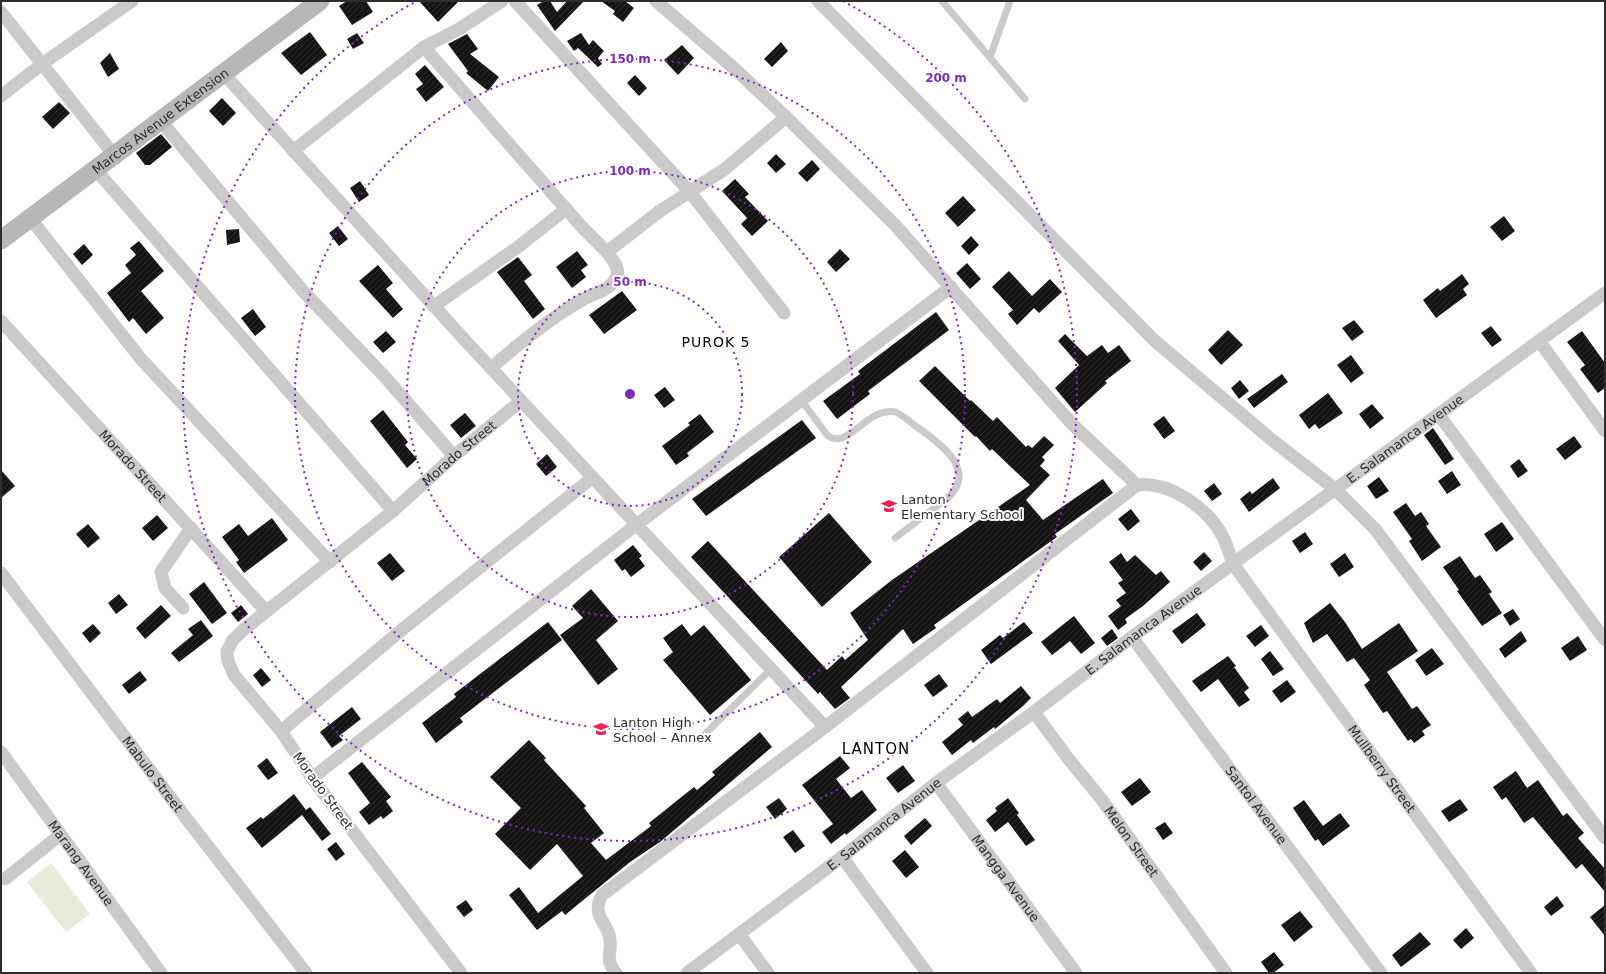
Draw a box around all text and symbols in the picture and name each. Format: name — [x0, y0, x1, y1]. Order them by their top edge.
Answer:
text: 150 m — [609, 52, 651, 66]
street label: Marcos Avenue Extension — [89, 65, 231, 177]
text: 200 m — [925, 71, 967, 85]
text: 100 m — [609, 164, 651, 178]
text: 50 m — [613, 275, 647, 289]
district label: PUROK 5 — [682, 334, 750, 350]
centre of rings — [623, 387, 637, 401]
street label: E. Salamanca Avenue — [1343, 391, 1466, 486]
street label: Morado Street — [419, 417, 499, 489]
street label: Morado Street — [97, 427, 170, 505]
place label: Lanton Elementary School — [901, 492, 1023, 522]
school or university icon: Lanton Elementary School — [880, 497, 898, 515]
street label: E. Salamanca Avenue — [1082, 582, 1204, 678]
place label: Lanton High School – Annex — [613, 715, 712, 745]
school or university icon: Lanton High School – Annex — [592, 720, 610, 738]
street label: Mullberry Street — [1345, 722, 1419, 815]
street label: Mabulo Street — [119, 733, 186, 815]
district label: LANTON — [842, 740, 910, 758]
street label: Morado Street — [290, 749, 356, 833]
street label: Santol Avenue — [1223, 763, 1290, 847]
street label: E. Salamanca Avenue — [824, 774, 944, 873]
street label: Melon Street — [1101, 803, 1162, 879]
street label: Marang Avenue — [45, 817, 117, 908]
street label: Mangga Avenue — [969, 832, 1043, 924]

